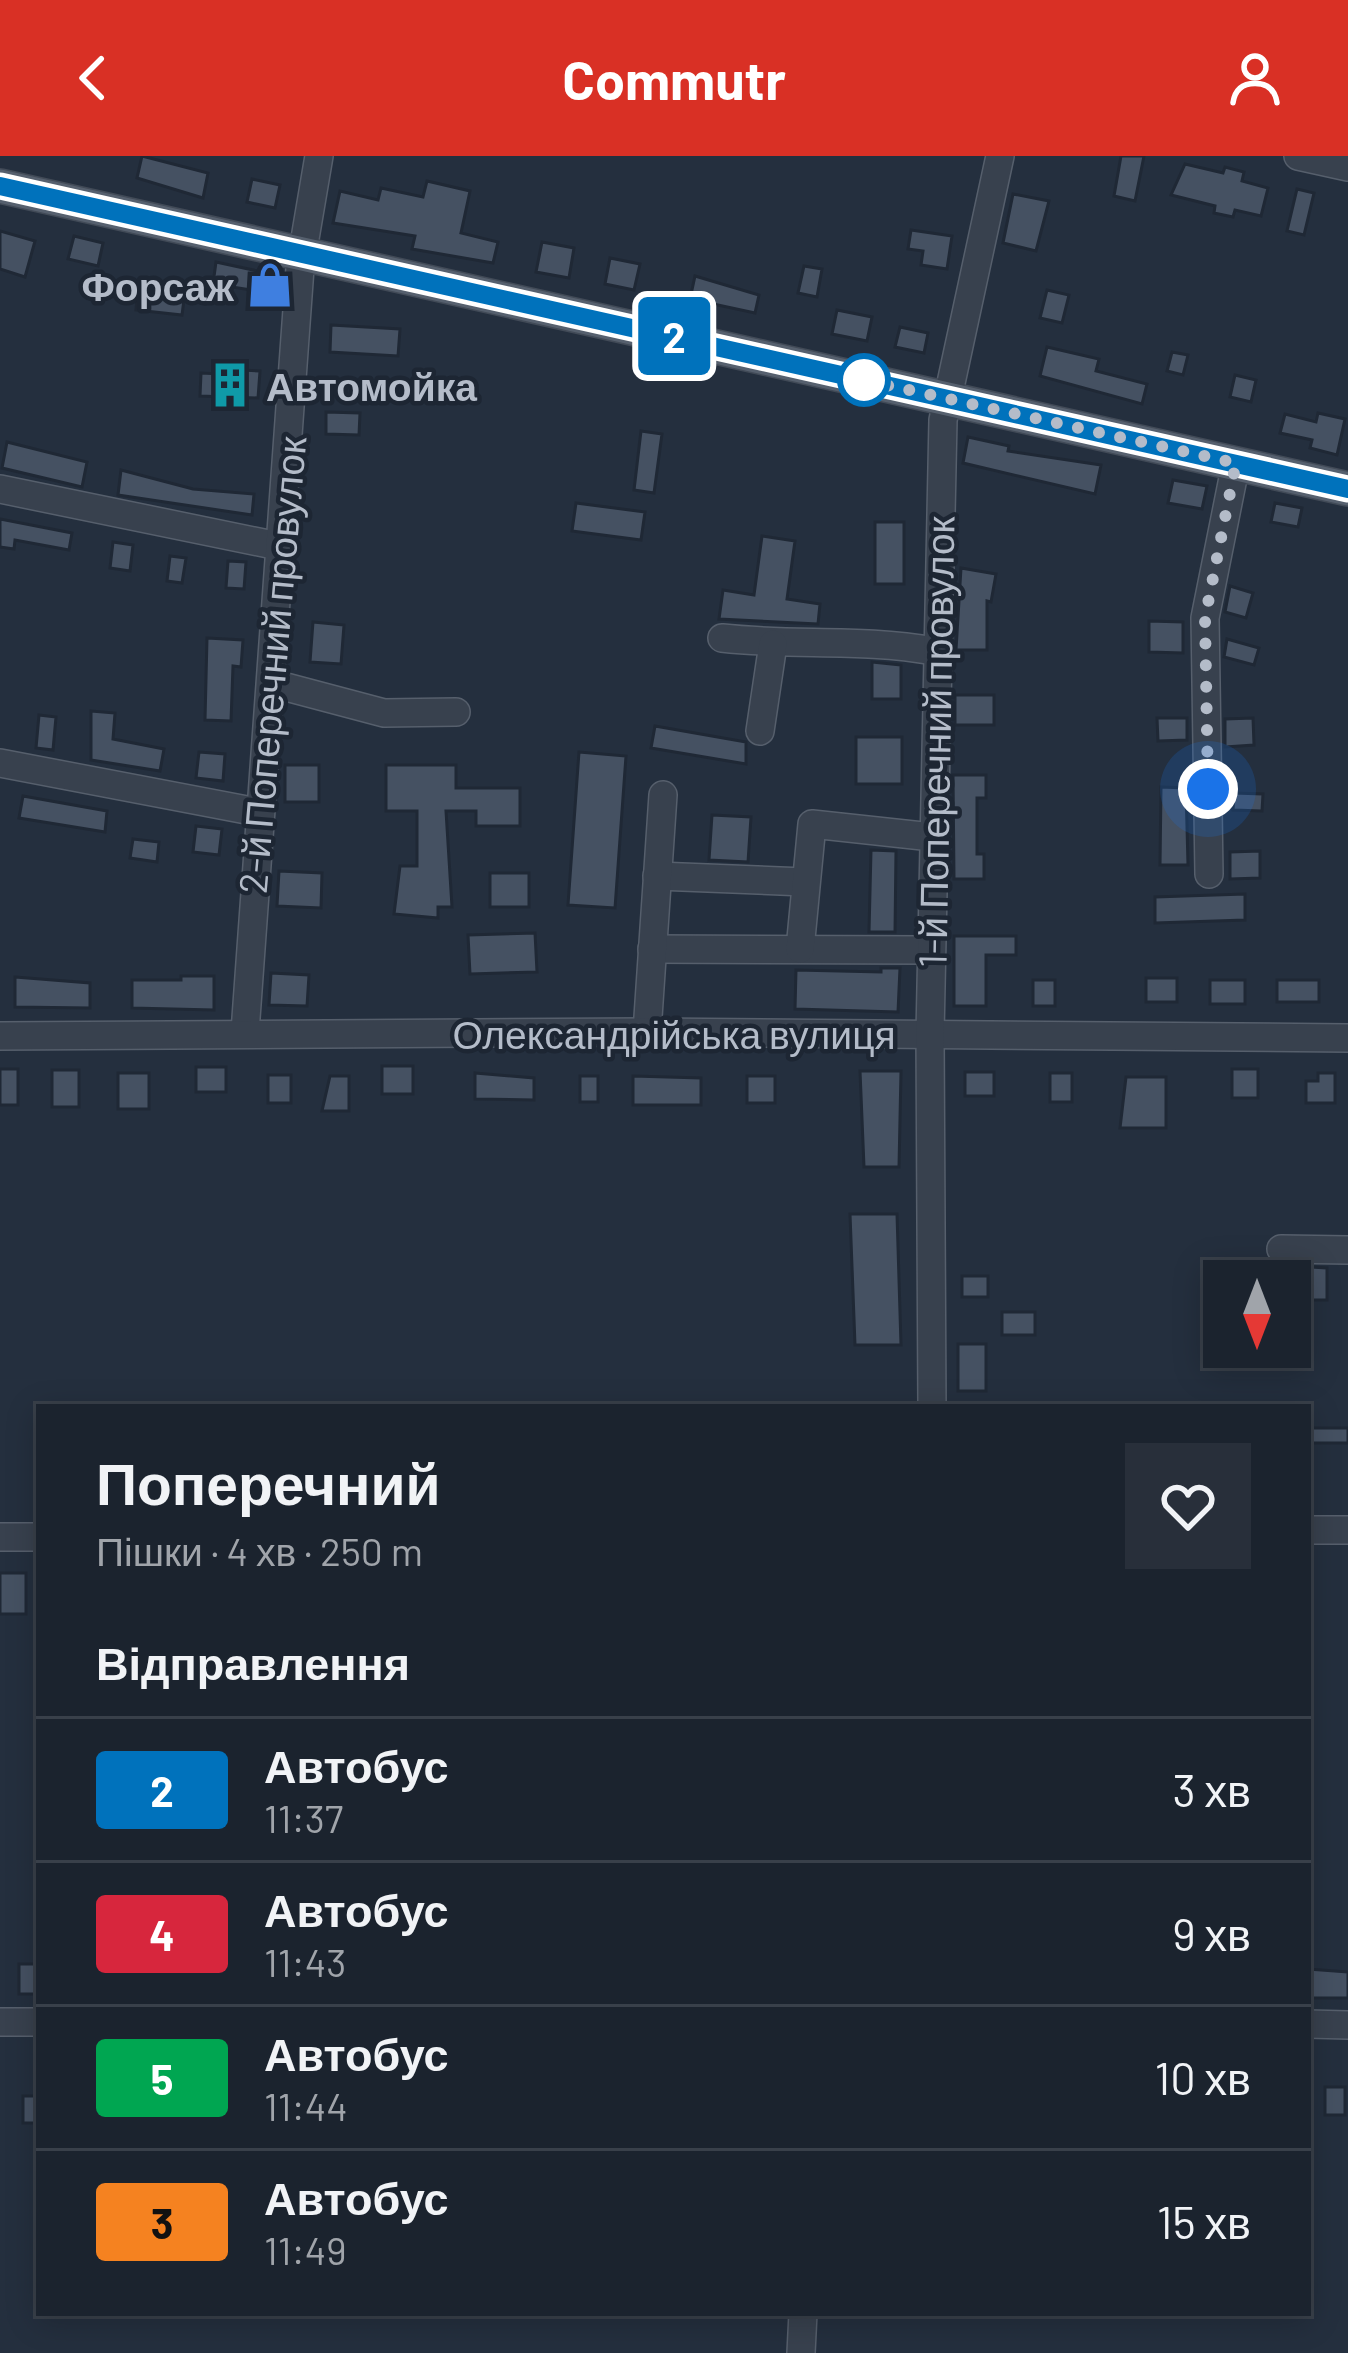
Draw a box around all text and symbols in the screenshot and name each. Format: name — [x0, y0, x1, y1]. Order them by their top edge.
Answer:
icon: back — [60, 45, 126, 111]
icon: person — [1222, 45, 1288, 111]
text: Commutr — [562, 46, 786, 111]
shop icon: Форсаж — [245, 260, 295, 310]
place label: Форсаж — [82, 262, 234, 309]
line badge: 2 — [635, 297, 713, 375]
text: 2 — [662, 311, 686, 361]
unlabelled marker — [839, 355, 889, 405]
building icon: Автомойка — [205, 360, 255, 410]
place label: Автомойка — [266, 362, 477, 409]
street label: 2-й Поперечний провулок — [228, 434, 314, 896]
street label: 1-й Поперечний провулок — [908, 515, 962, 968]
your location — [1178, 759, 1238, 819]
street label: Олександрійська вулиця — [452, 1010, 896, 1057]
north arrow — [1203, 1260, 1311, 1368]
map controls — [1203, 1260, 1311, 1368]
button: heart — [1125, 1443, 1251, 1569]
text: Поперечний — [96, 1448, 441, 1516]
text: Пішки · 4 хв · 250 m — [96, 1527, 423, 1574]
text: Відправлення — [96, 1635, 410, 1689]
text: Автобус — [264, 1738, 449, 1792]
text: 3 хв — [1172, 1762, 1251, 1816]
text: 2 — [150, 1765, 174, 1815]
text: 11:37 — [264, 1794, 343, 1841]
text: Автобус — [264, 1882, 449, 1936]
text: 9 хв — [1172, 1906, 1251, 1960]
text: 4 — [149, 1909, 175, 1959]
text: 11:43 — [264, 1938, 346, 1985]
text: Автобус — [264, 2026, 449, 2080]
text: 10 хв — [1154, 2050, 1251, 2104]
text: 5 — [151, 2053, 173, 2103]
text: 11:44 — [264, 2082, 348, 2129]
text: Автобус — [264, 2170, 449, 2224]
text: 15 хв — [1157, 2194, 1251, 2248]
text: 3 — [151, 2197, 173, 2247]
text: 11:49 — [264, 2226, 346, 2273]

